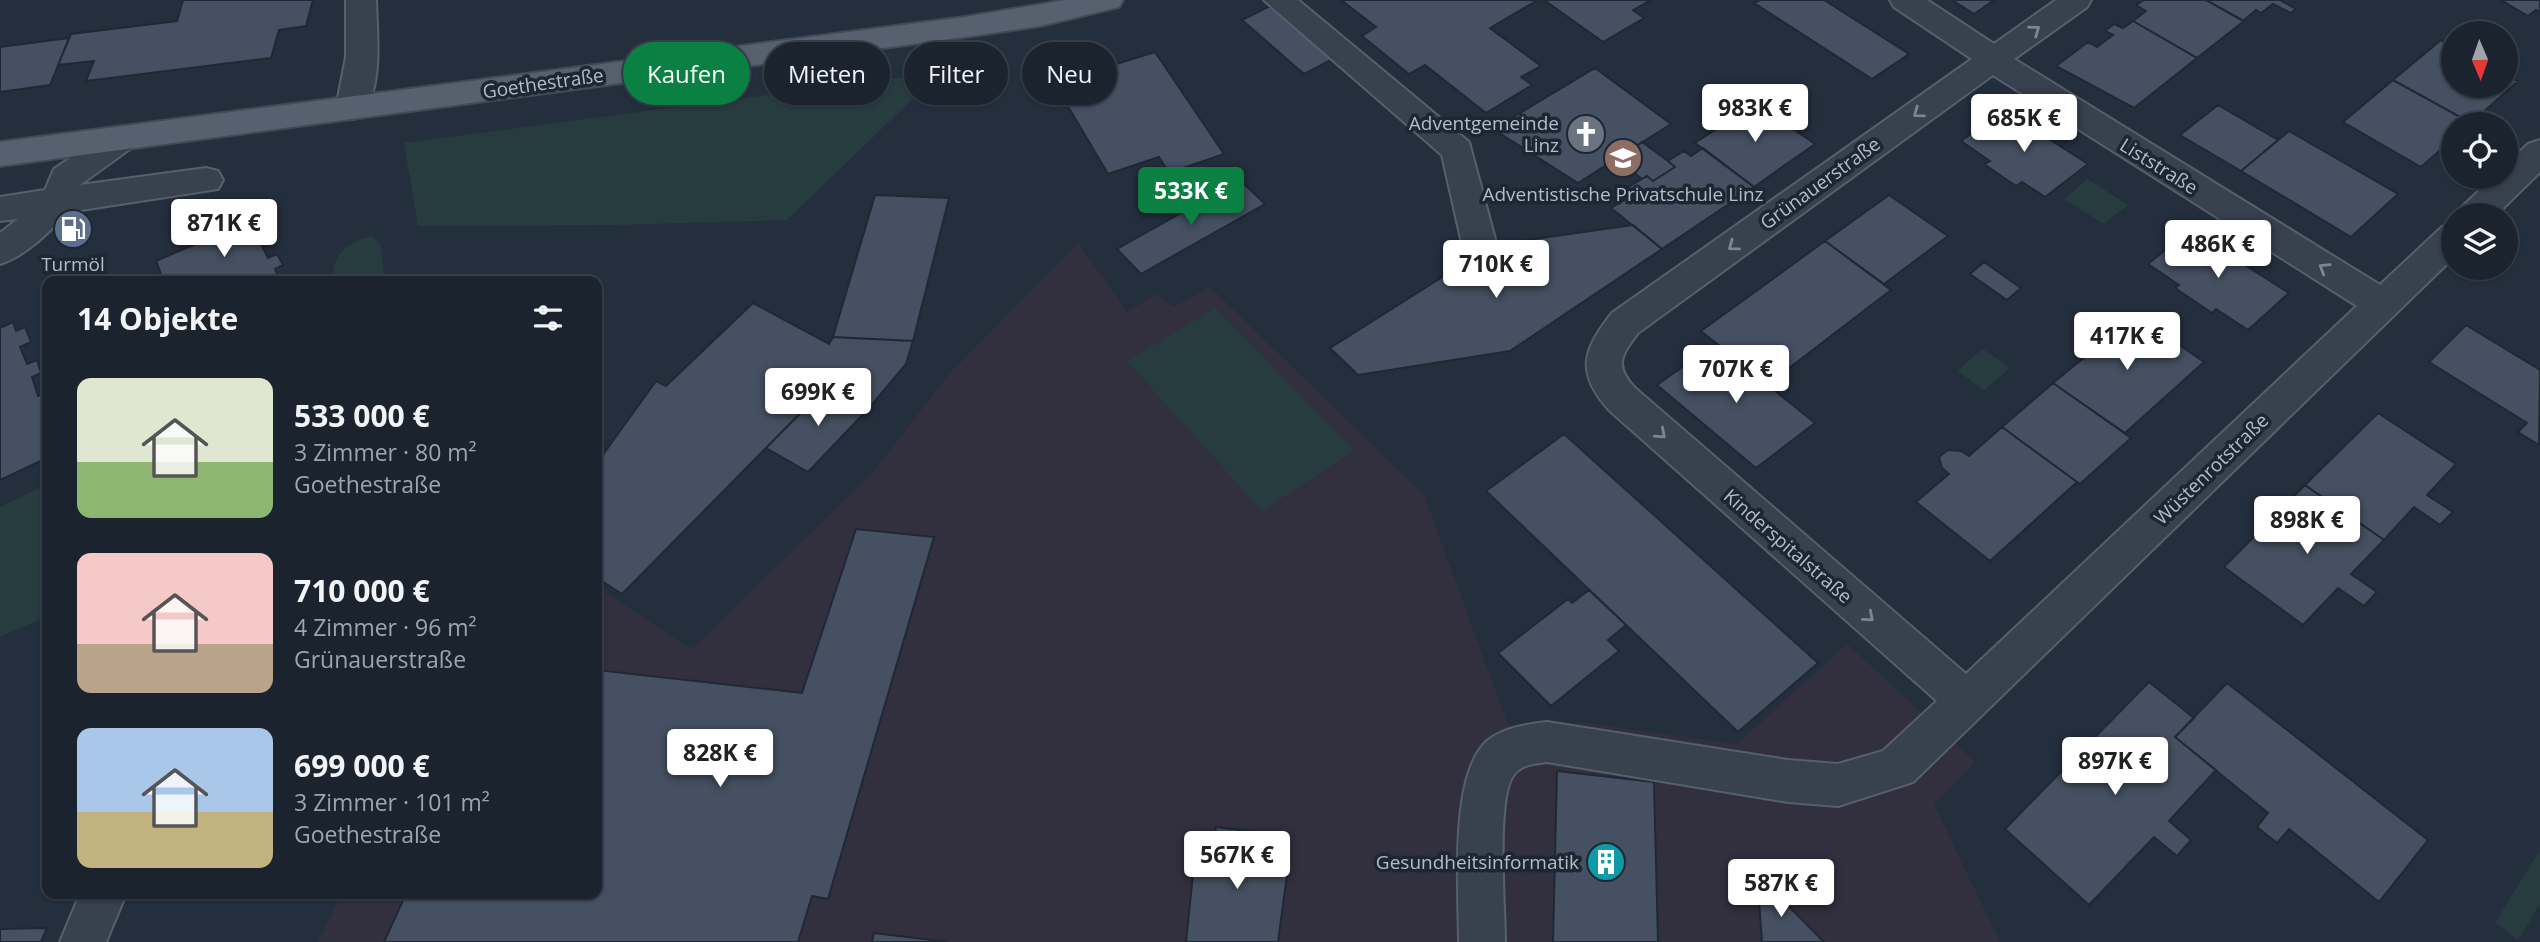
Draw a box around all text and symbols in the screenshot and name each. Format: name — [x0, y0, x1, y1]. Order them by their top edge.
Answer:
north arrow — [2441, 21, 2518, 98]
map controls — [2441, 21, 2518, 280]
one-way arrow — [2027, 25, 2040, 38]
chip: Kaufen — [623, 42, 750, 105]
chip: Mieten — [764, 42, 890, 105]
chip: Filter — [904, 42, 1008, 105]
chip: Neu — [1022, 42, 1117, 105]
street label: Goethestraße — [481, 62, 605, 104]
pin: 983K € — [1698, 85, 1812, 144]
text: 983K € — [1718, 91, 1792, 123]
pin: 685K € — [1967, 94, 2081, 154]
text: 685K € — [1987, 101, 2061, 133]
one-way arrow — [1913, 105, 1926, 117]
place label: Adventgemeinde Linz — [1409, 110, 1559, 158]
button: locate — [2441, 112, 2518, 189]
church icon: Adventgemeinde Linz — [1565, 113, 1607, 155]
street label: Grünauerstraße — [1755, 131, 1885, 235]
street label: Liststraße — [2115, 132, 2203, 200]
school or university icon: Adventistische Privatschule Linz — [1602, 137, 1644, 179]
pin: 533K € — [1134, 168, 1248, 227]
text: 533K € — [1154, 174, 1228, 206]
place label: Adventistische Privatschule Linz — [1482, 181, 1764, 207]
pin: 871K € — [167, 200, 281, 259]
button: layers — [2441, 203, 2518, 280]
text: 871K € — [187, 206, 261, 238]
fuel station icon: Turmöl — [52, 208, 94, 250]
pin: 486K € — [2161, 220, 2275, 280]
text: 486K € — [2181, 227, 2255, 259]
one-way arrow — [1728, 238, 1741, 250]
pin: 710K € — [1439, 240, 1553, 300]
text: 710K € — [1459, 247, 1533, 279]
place label: Turmöl — [41, 251, 105, 277]
one-way arrow — [2318, 264, 2331, 277]
text: 14 Objekte — [77, 298, 238, 339]
icon: filters — [529, 299, 567, 337]
pin: 417K € — [2070, 312, 2184, 372]
text: 417K € — [2090, 319, 2164, 351]
pin: 707K € — [1679, 346, 1793, 405]
text: 707K € — [1699, 352, 1773, 384]
pin: 699K € — [761, 368, 875, 428]
text: 699K € — [781, 375, 855, 407]
text: 533 000 € — [294, 395, 430, 436]
icon: home — [133, 406, 217, 490]
street label: Wüstenrotstraße — [2148, 408, 2274, 530]
one-way arrow — [1653, 426, 1666, 438]
text: 3 Zimmer · 80 m² — [294, 436, 477, 468]
text: Goethestraße — [294, 468, 441, 500]
street label: Kinderspitalstraße — [1718, 483, 1858, 609]
pin: 898K € — [2250, 496, 2364, 556]
text: 898K € — [2270, 503, 2344, 535]
text: 710 000 € — [294, 570, 430, 611]
icon: home — [133, 581, 217, 665]
one-way arrow — [1861, 609, 1874, 621]
text: 4 Zimmer · 96 m² — [294, 611, 477, 643]
text: Grünauerstraße — [294, 643, 466, 675]
pin: 828K € — [663, 730, 777, 789]
text: 828K € — [683, 736, 757, 768]
pin: 897K € — [2058, 738, 2172, 797]
text: 897K € — [2078, 744, 2152, 776]
text: 699 000 € — [294, 745, 430, 786]
icon: home — [133, 756, 217, 840]
text: 3 Zimmer · 101 m² — [294, 786, 490, 818]
text: Goethestraße — [294, 818, 441, 850]
pin: 567K € — [1180, 832, 1294, 891]
text: 567K € — [1200, 838, 1274, 870]
building icon: Gesundheitsinformatik — [1585, 841, 1627, 883]
place label: Gesundheitsinformatik — [1376, 849, 1579, 875]
pin: 587K € — [1724, 860, 1838, 919]
text: 587K € — [1744, 866, 1818, 898]

